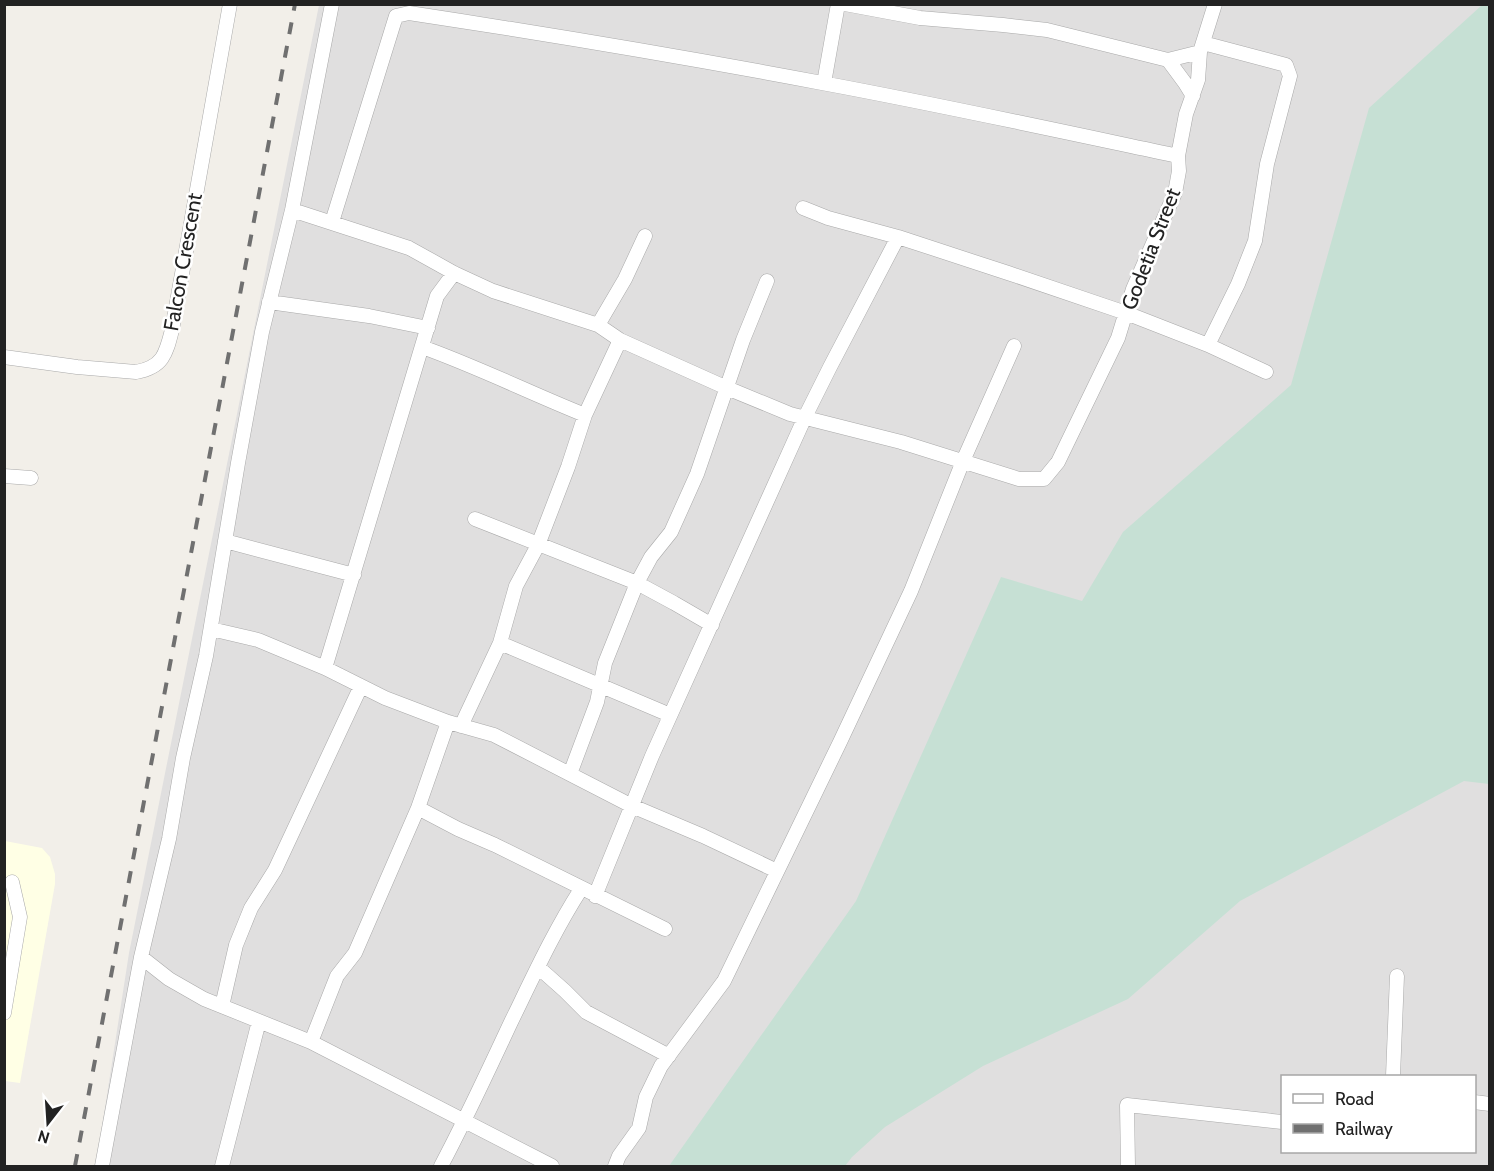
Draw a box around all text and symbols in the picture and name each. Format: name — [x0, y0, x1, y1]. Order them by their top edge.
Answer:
street label: Godetia Street — [1116, 184, 1185, 313]
street label: Falcon Crescent — [158, 191, 207, 333]
legend — [1281, 1075, 1476, 1153]
text: Road — [1335, 1088, 1374, 1110]
north arrow — [18, 1093, 78, 1153]
text: Railway — [1335, 1118, 1393, 1140]
text: N — [36, 1126, 52, 1148]

